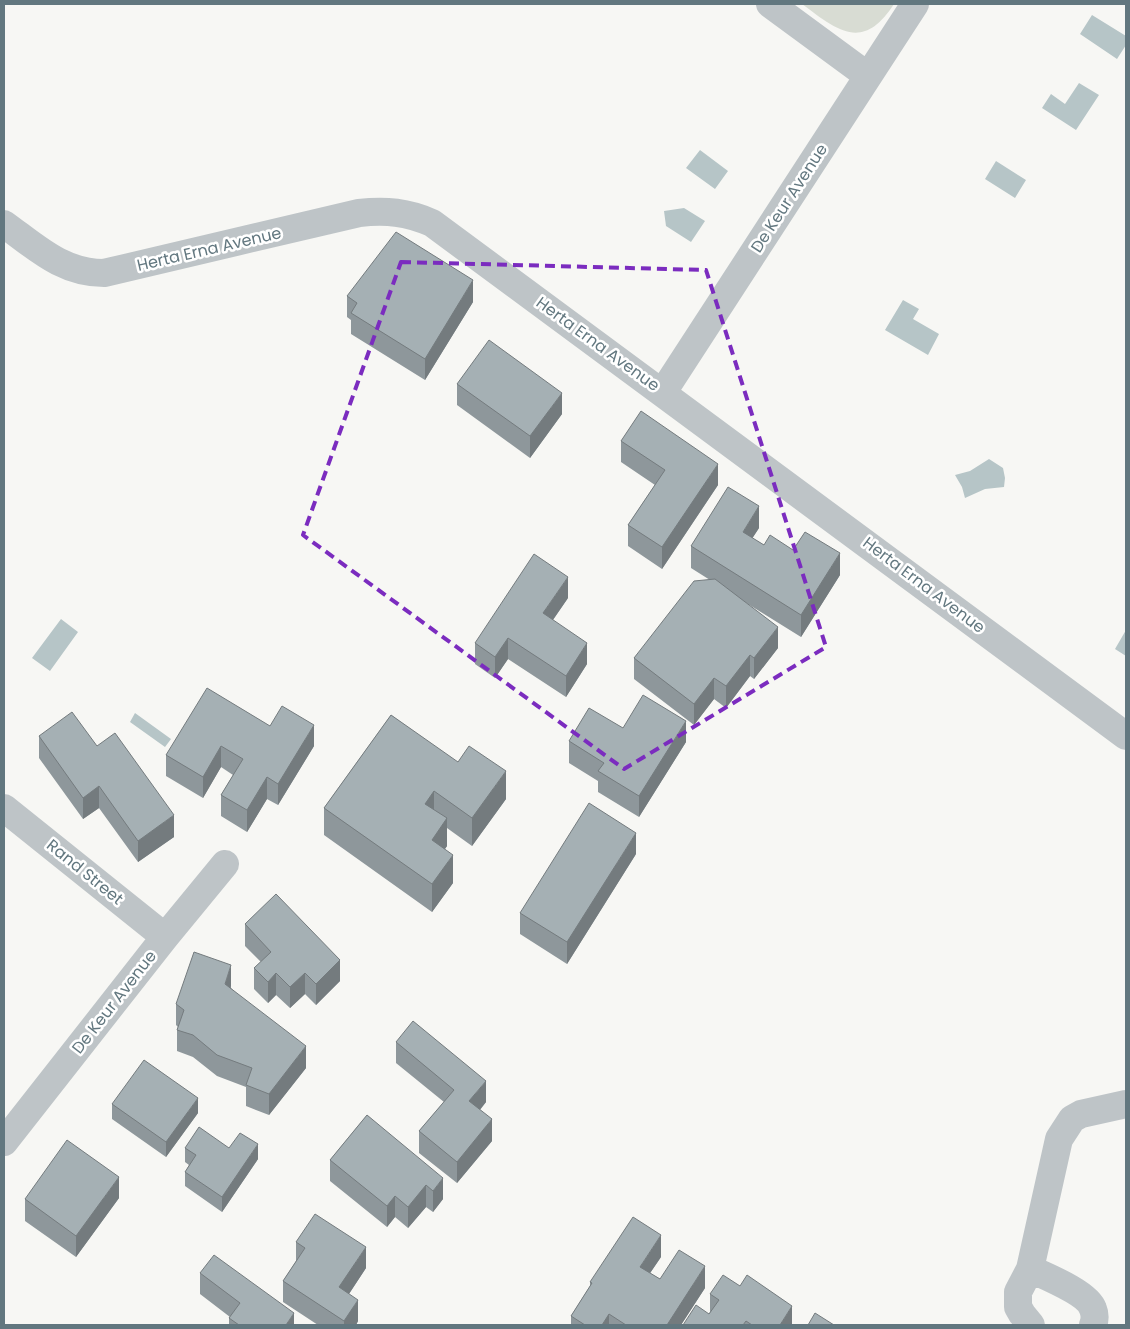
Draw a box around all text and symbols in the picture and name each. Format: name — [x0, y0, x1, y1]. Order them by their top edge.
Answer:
street label: De Keur Avenue — [745, 139, 833, 257]
street label: Herta Erna Avenue — [135, 221, 283, 277]
street label: Herta Erna Avenue — [532, 291, 664, 397]
street label: Herta Erna Avenue — [858, 531, 990, 639]
street label: Rand Street — [42, 834, 128, 910]
street label: De Keur Avenue — [66, 945, 162, 1059]

